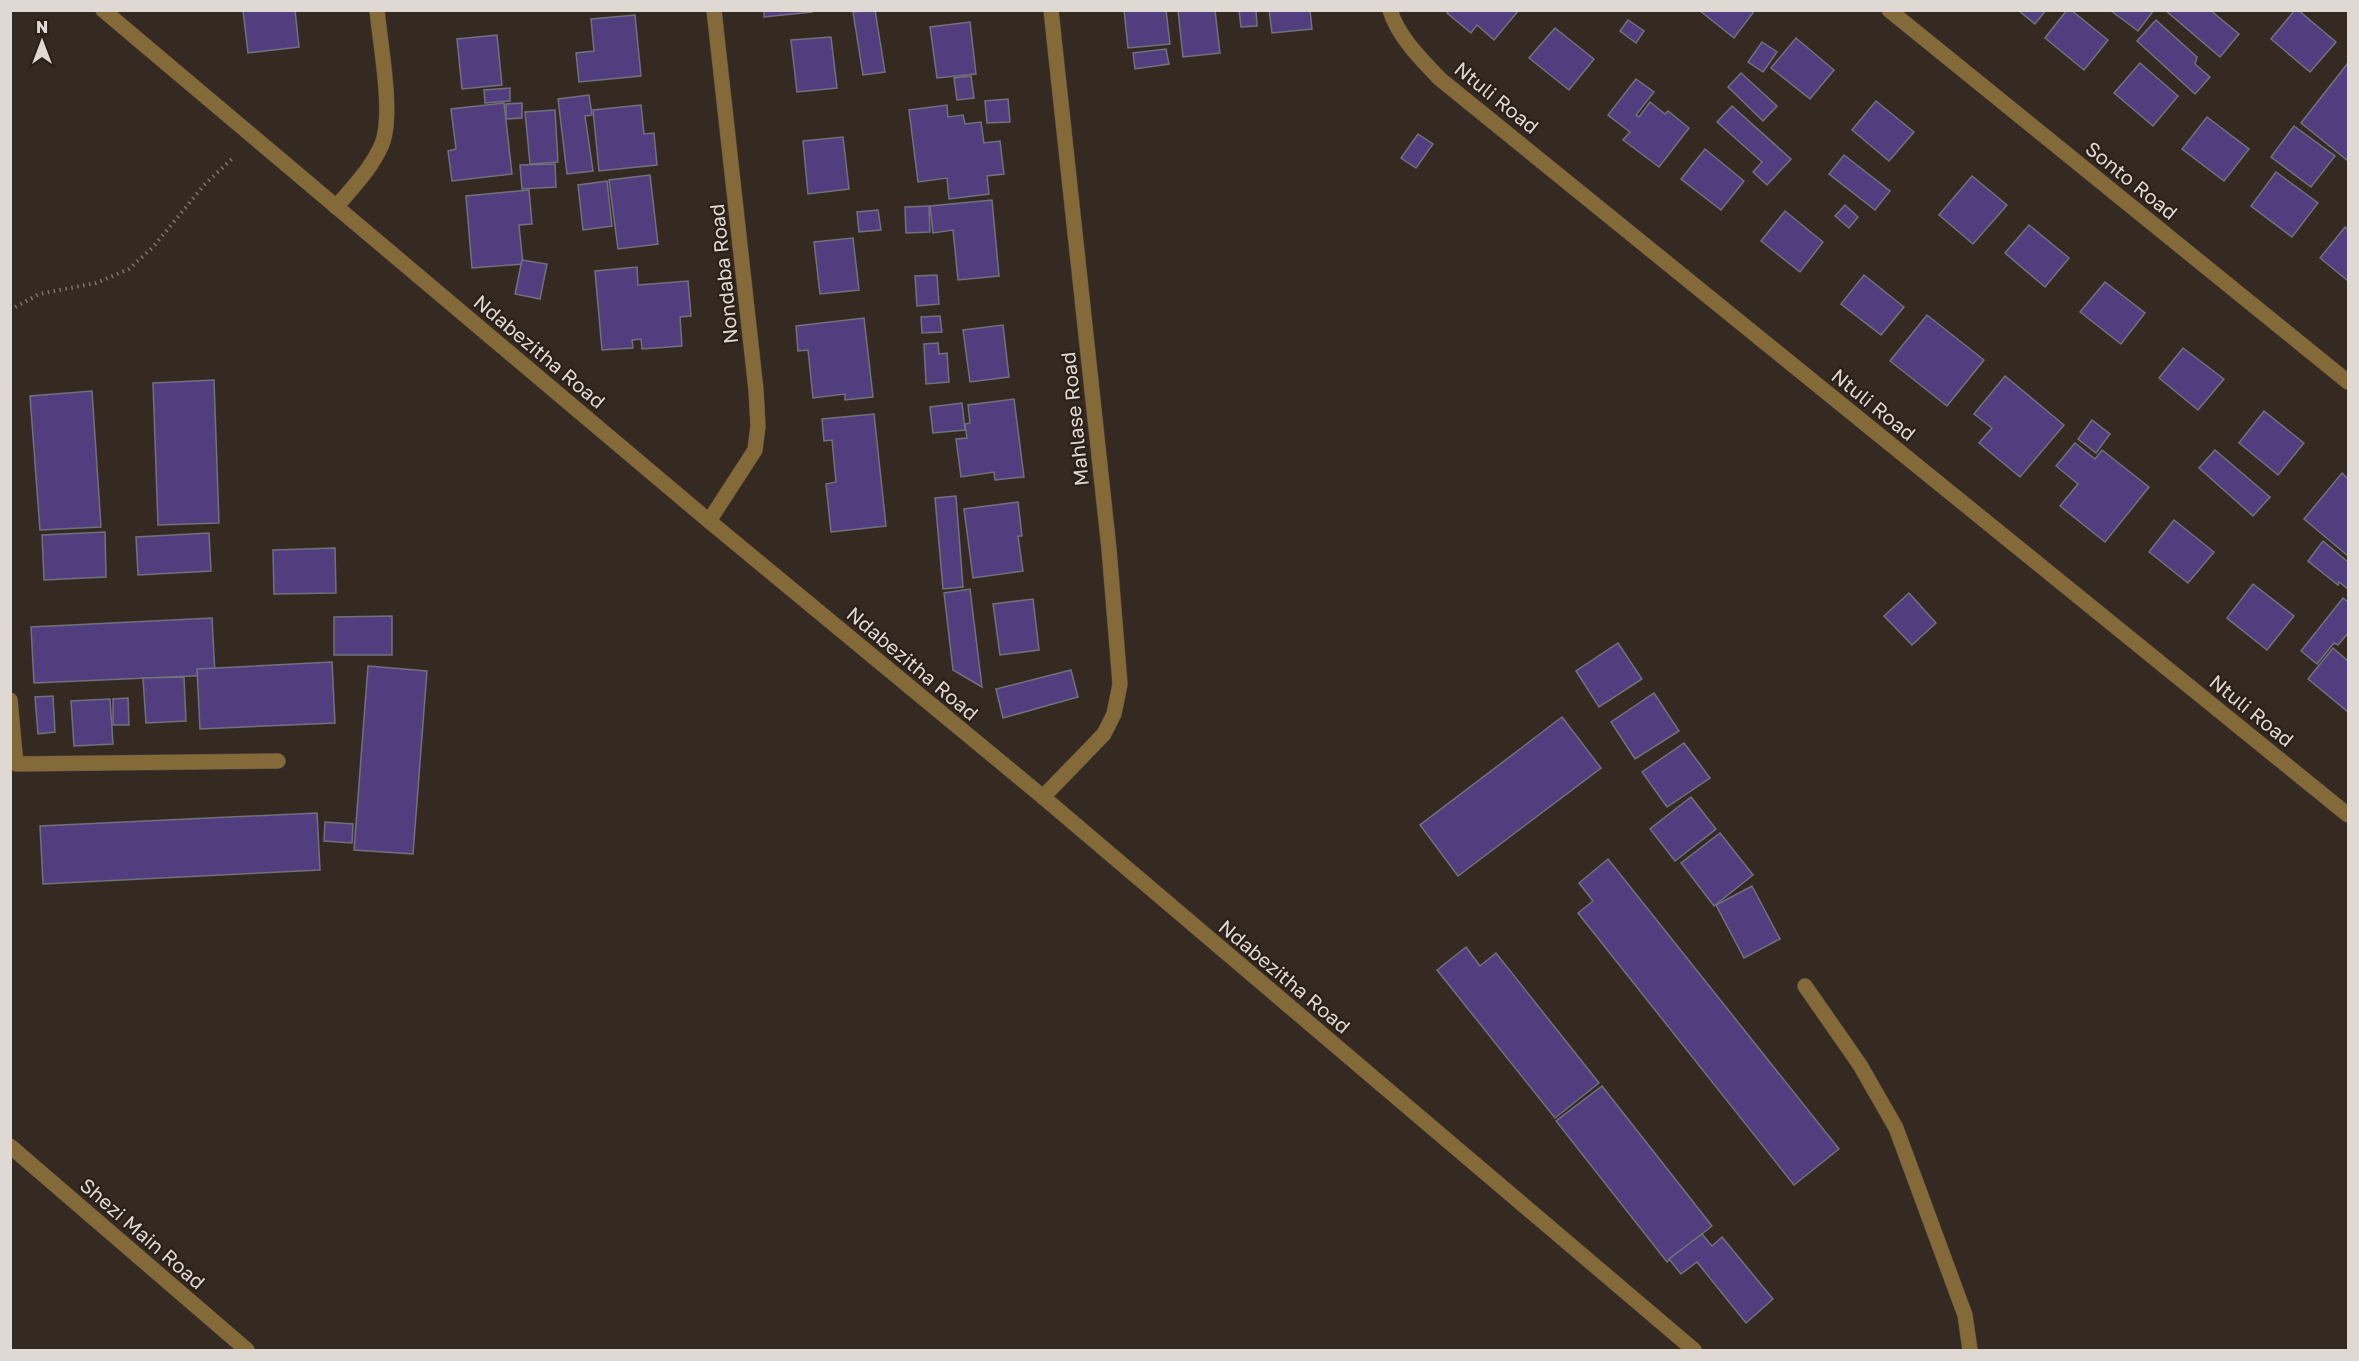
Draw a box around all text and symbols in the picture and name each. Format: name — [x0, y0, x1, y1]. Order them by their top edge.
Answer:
north arrow — [12, 12, 72, 72]
text: N — [36, 17, 48, 37]
street label: Ntuli Road — [1450, 56, 1544, 138]
street label: Sonto Road — [2081, 136, 2183, 224]
street label: Nondaba Road — [704, 203, 742, 345]
street label: Ndabezitha Road — [470, 289, 610, 413]
street label: Mahlase Road — [1055, 351, 1093, 487]
street label: Ntuli Road — [1827, 363, 1921, 445]
street label: Ndabezitha Road — [843, 601, 983, 725]
street label: Ntuli Road — [2205, 669, 2299, 751]
street label: Ndabezitha Road — [1215, 914, 1355, 1038]
street label: Shezi Main Road — [76, 1172, 210, 1294]

